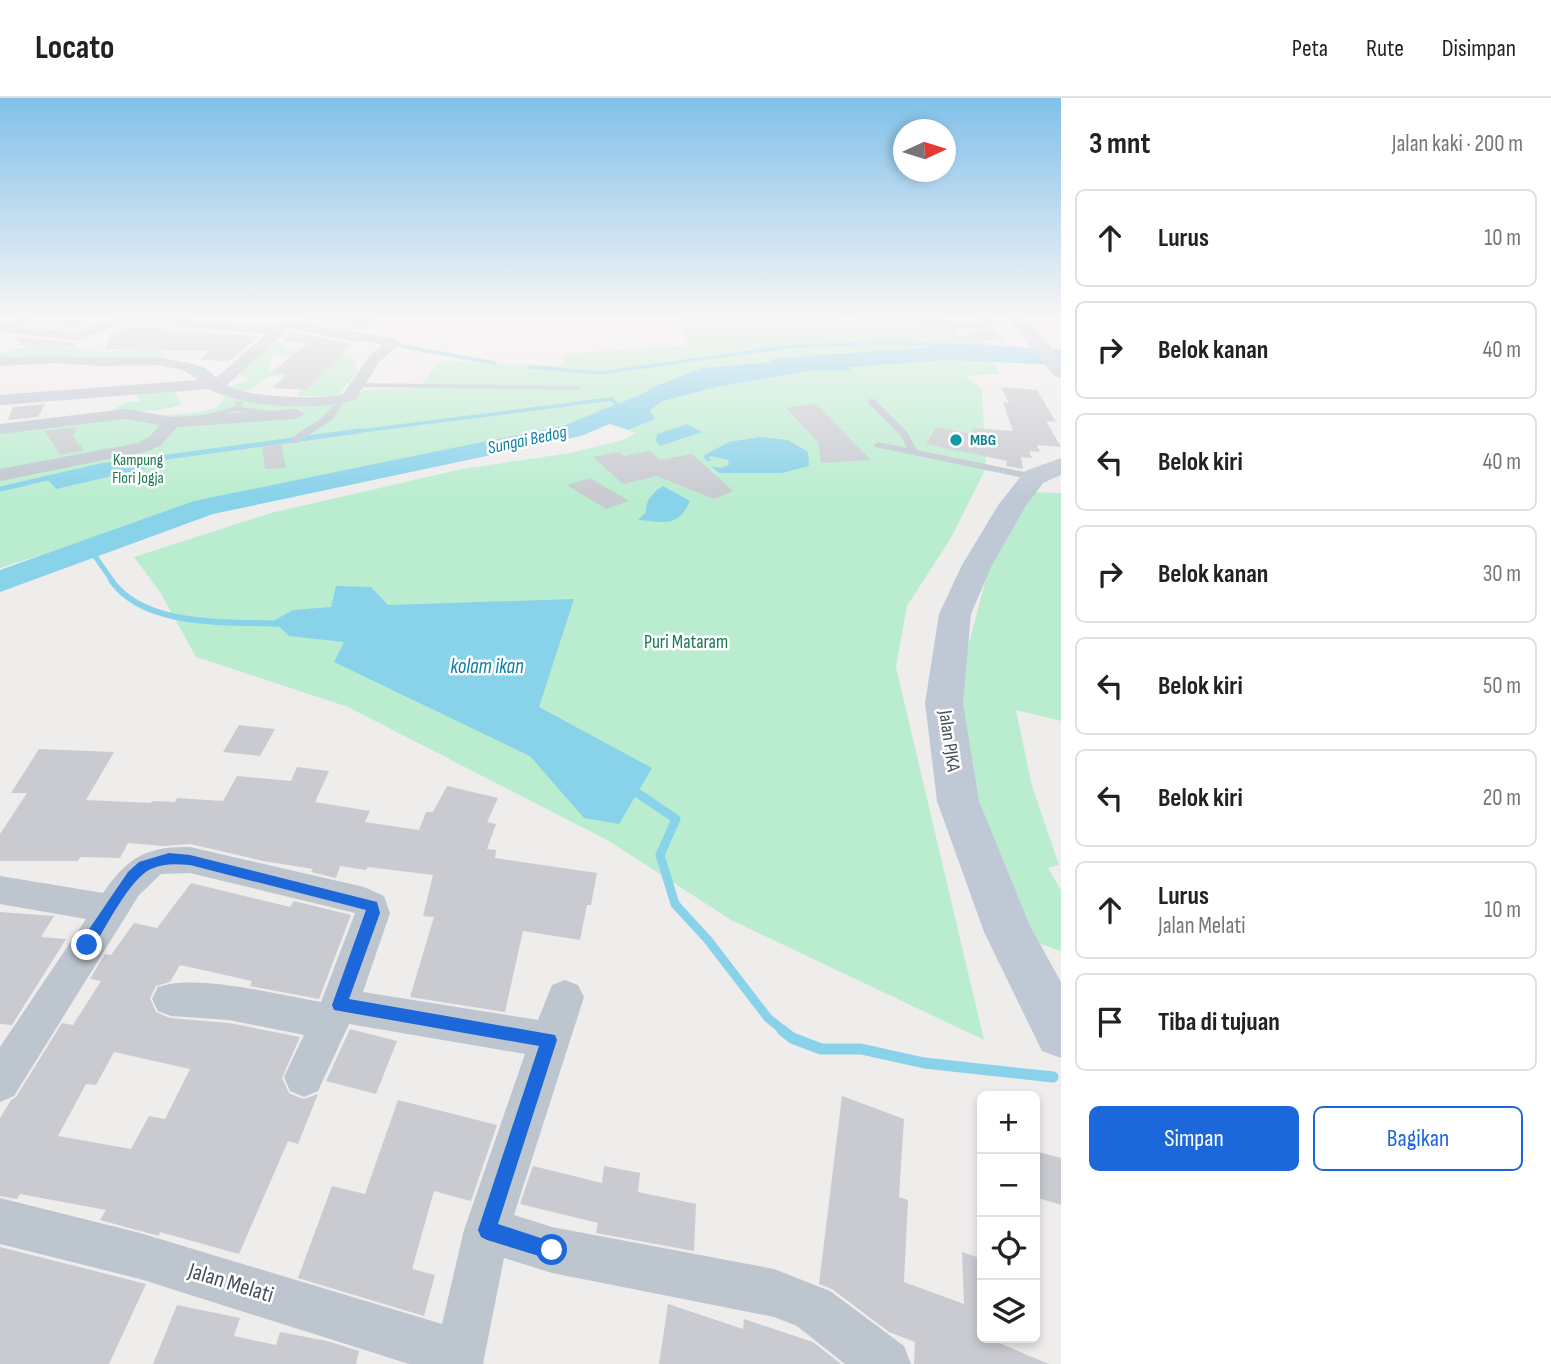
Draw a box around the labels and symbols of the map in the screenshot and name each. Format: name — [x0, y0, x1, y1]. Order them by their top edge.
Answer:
north arrow — [893, 119, 956, 182]
water label: Sungai Bedog — [486, 421, 569, 459]
place label: MBG — [970, 431, 996, 450]
marker: MBG — [948, 432, 964, 448]
park label: Kampung Flori Jogja — [112, 451, 164, 488]
park label: Puri Mataram — [644, 631, 728, 654]
water label: kolam ikan — [450, 654, 524, 679]
street label: Jalan PJKA — [933, 708, 965, 774]
route end — [71, 929, 102, 960]
route start — [536, 1234, 567, 1265]
street label: Jalan Melati — [184, 1257, 277, 1309]

